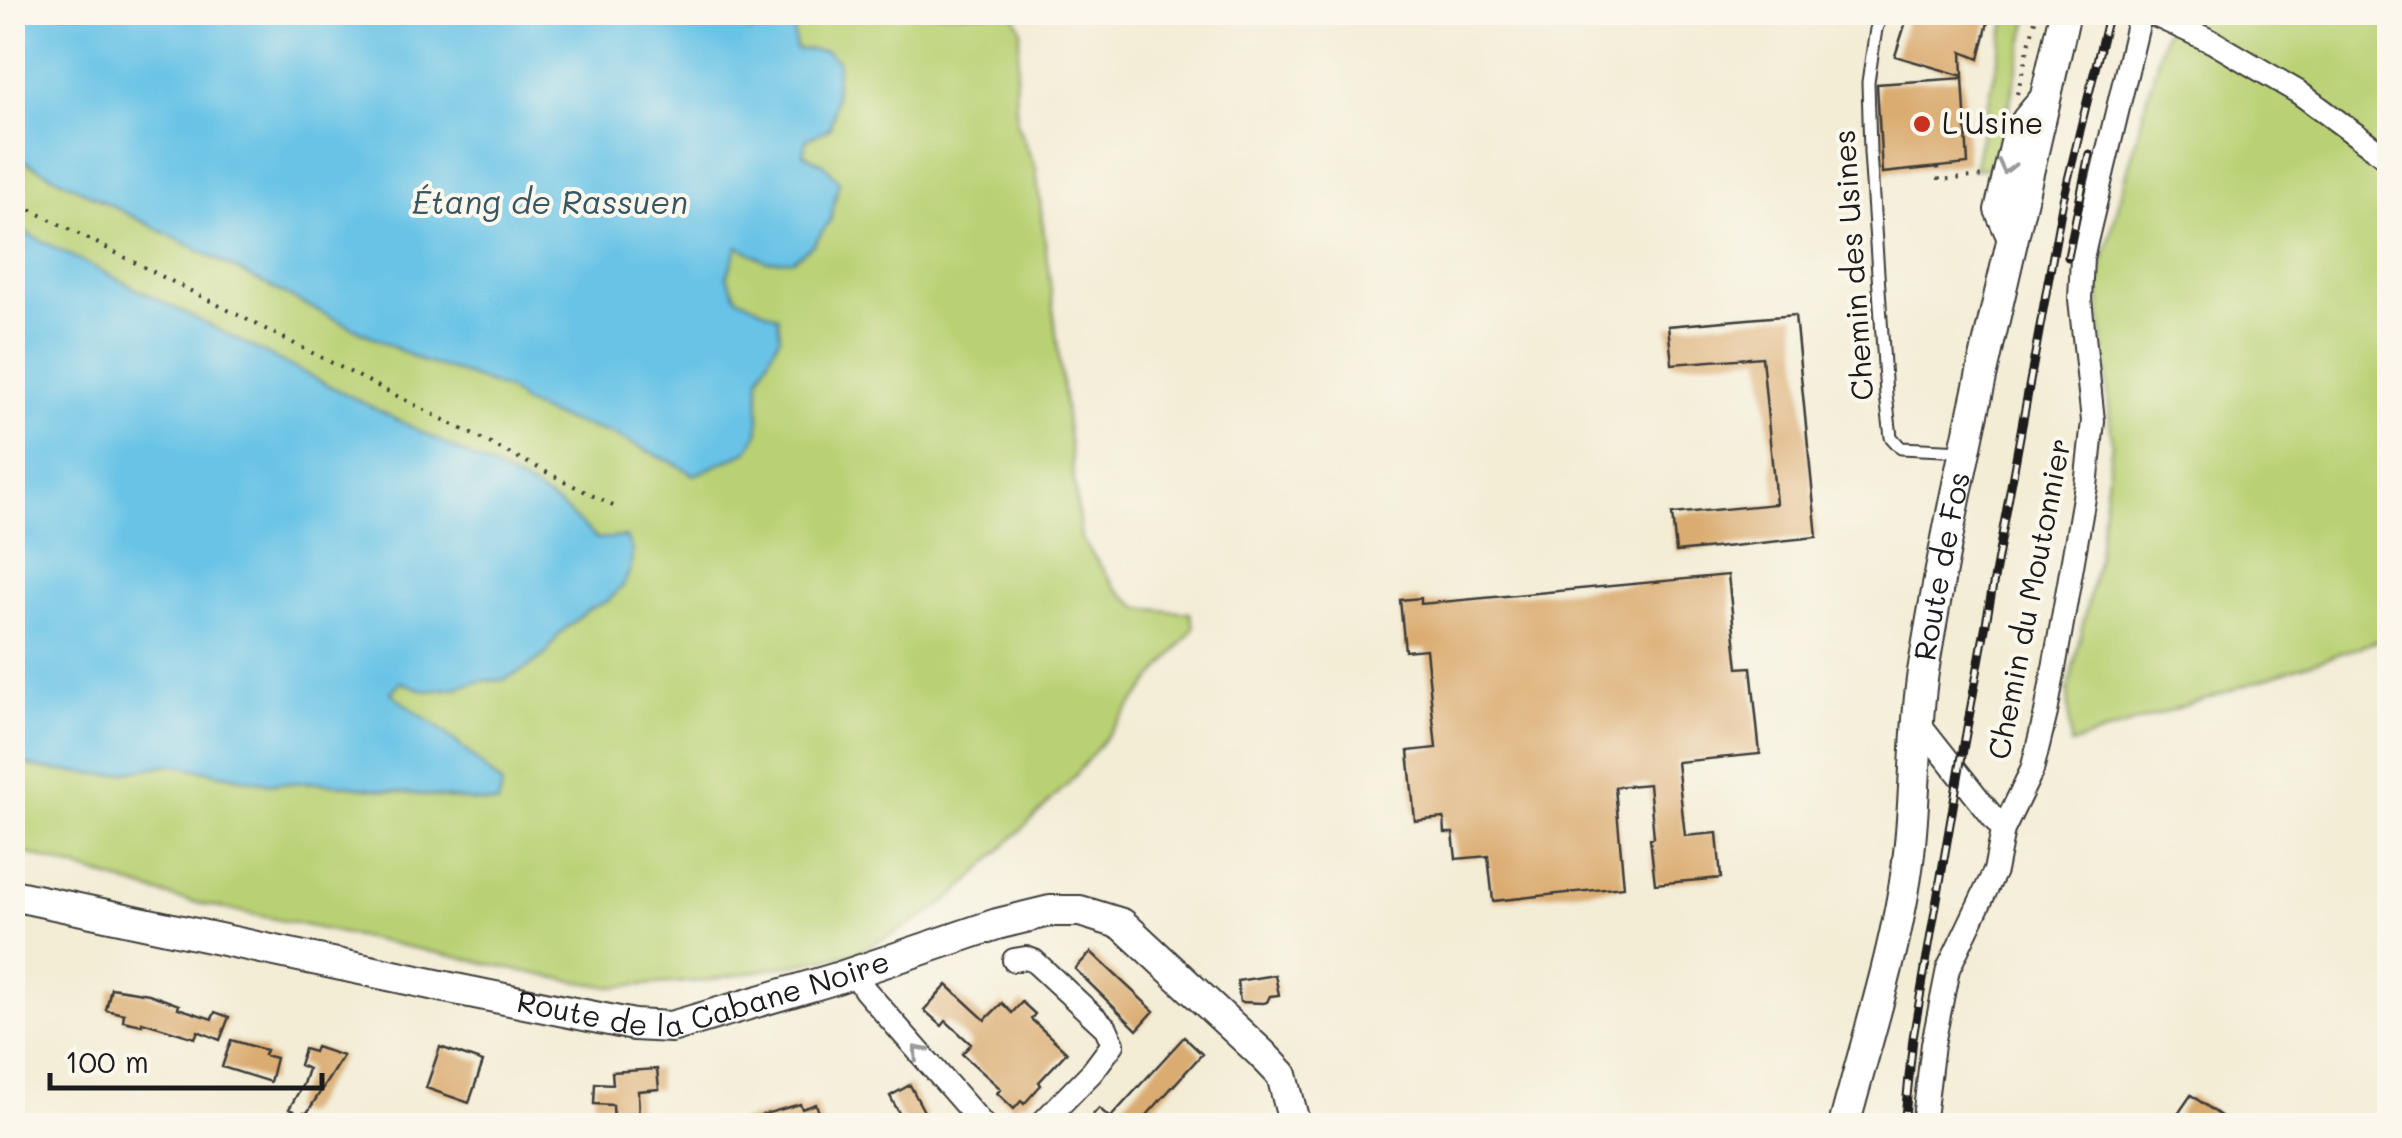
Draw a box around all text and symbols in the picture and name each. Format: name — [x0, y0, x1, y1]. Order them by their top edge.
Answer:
place label: L'Usine — [1942, 102, 2043, 142]
marker: L'Usine — [1911, 113, 1933, 135]
street label: Chemin des Usines — [1823, 128, 1881, 402]
one-way arrow — [1997, 158, 2018, 175]
water label: Étang de Rassuen — [412, 180, 688, 222]
street label: Chemin du Moutonnier — [1977, 435, 2079, 763]
street label: Route de Fos — [1903, 468, 1978, 663]
street label: Route de la Cabane Noire — [514, 940, 894, 1046]
scale bar — [50, 1028, 322, 1090]
text: 100 m — [65, 1041, 149, 1081]
one-way arrow — [913, 1045, 931, 1064]

